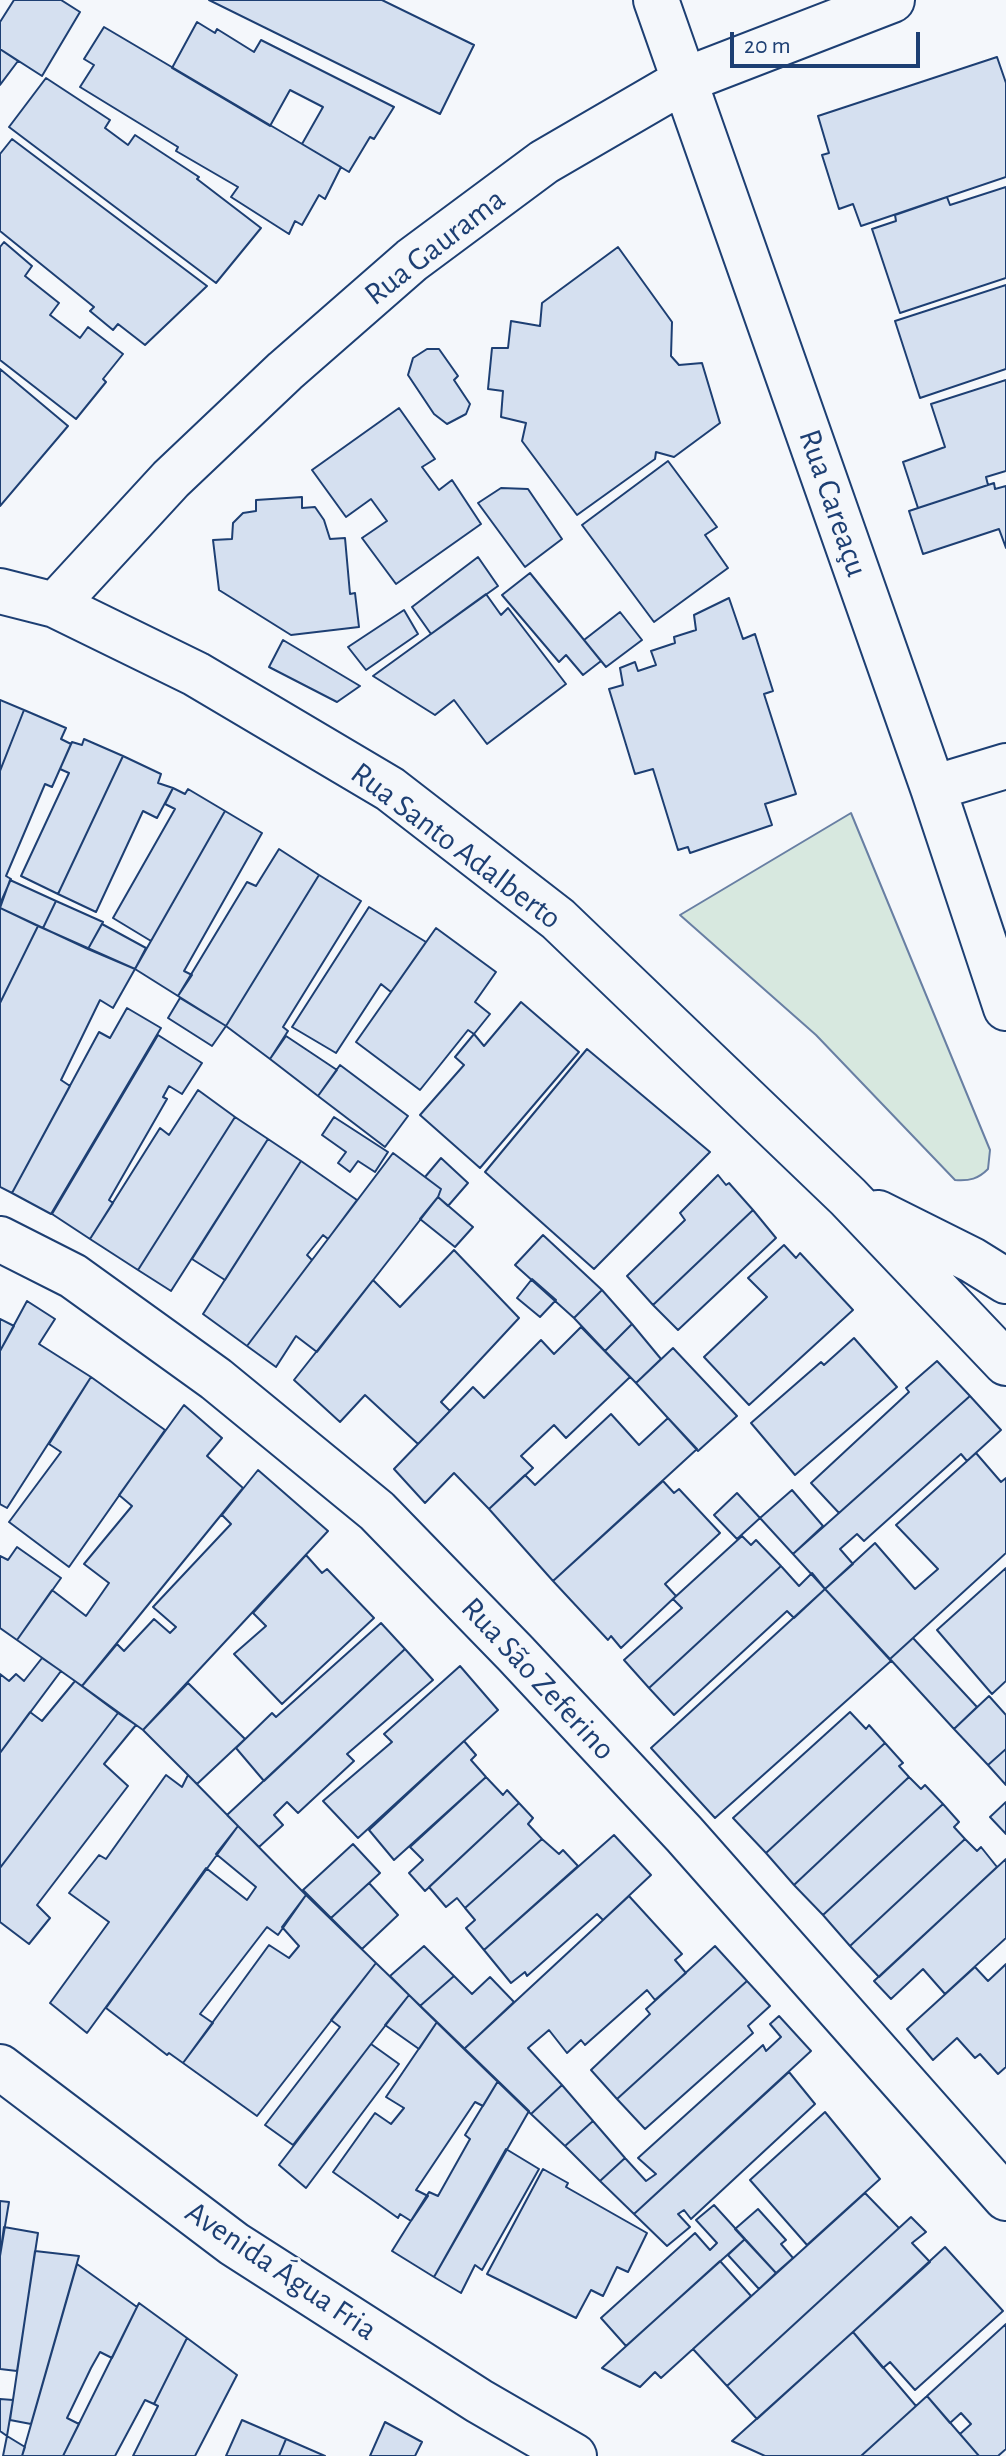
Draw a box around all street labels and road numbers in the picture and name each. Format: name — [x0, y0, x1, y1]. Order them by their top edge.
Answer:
street label: Rua Gaurama — [357, 180, 513, 314]
street label: Rua Careaçu — [790, 424, 876, 582]
street label: Rua Santo Adalberto — [343, 754, 569, 938]
street label: Rua São Zeferino — [453, 1590, 623, 1768]
street label: Avenida Água Fria — [178, 2193, 384, 2349]

